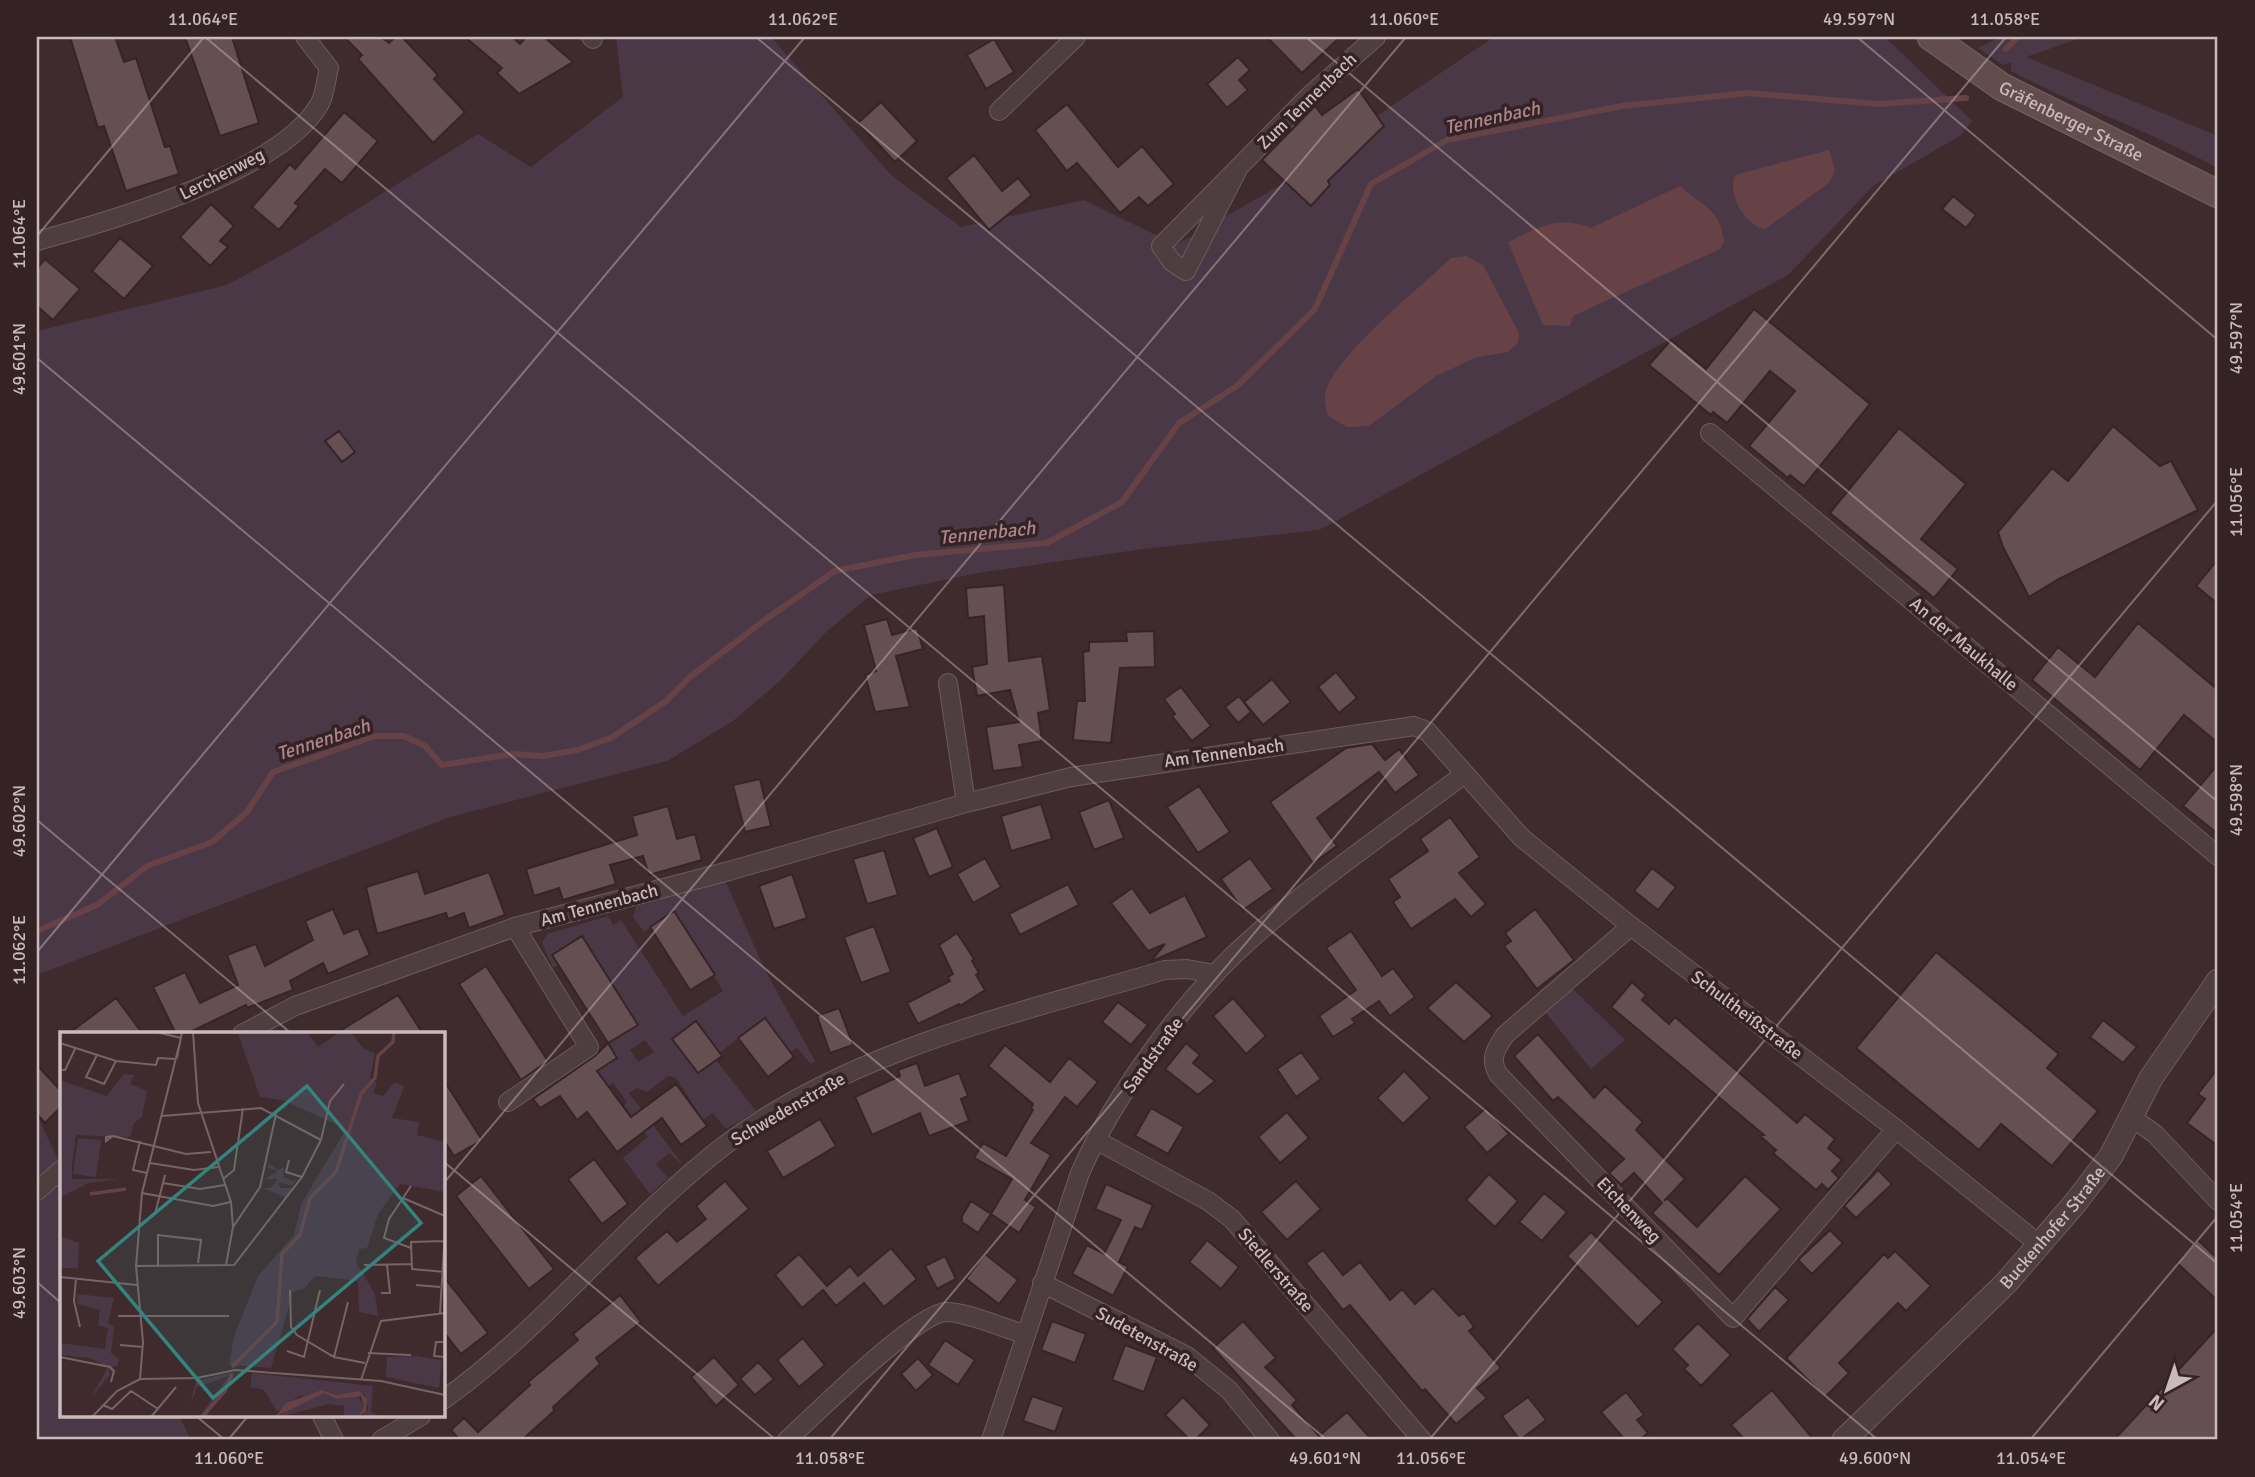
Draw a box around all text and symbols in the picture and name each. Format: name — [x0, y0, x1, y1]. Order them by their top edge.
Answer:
text: 11.064°E — [168, 8, 238, 30]
text: 11.062°E — [768, 8, 838, 30]
text: 11.060°E — [1369, 8, 1439, 30]
text: 49.597°N — [1823, 8, 1895, 30]
text: 11.058°E — [1970, 8, 2040, 30]
street label: Zum Tennenbach — [1253, 48, 1361, 154]
street label: Gräfenberger Straße — [1995, 76, 2147, 166]
water label: Tennenbach — [1442, 96, 1543, 140]
street label: Lerchenweg — [176, 143, 268, 205]
text: 11.064°E — [8, 199, 30, 269]
text: 49.597°N — [2225, 302, 2247, 374]
text: 49.601°N — [8, 323, 30, 395]
text: 11.056°E — [2225, 467, 2247, 537]
water label: Tennenbach — [938, 516, 1037, 550]
street label: An der Maukhalle — [1905, 592, 2023, 696]
water label: Tennenbach — [274, 713, 374, 766]
street label: Am Tennenbach — [1163, 734, 1285, 772]
text: 49.598°N — [2225, 764, 2247, 836]
text: 49.602°N — [8, 785, 30, 857]
street label: Am Tennenbach — [538, 879, 660, 931]
text: 11.062°E — [8, 915, 30, 985]
street label: Schultheißstraße — [1687, 966, 1807, 1064]
street label: Sandstraße — [1118, 1013, 1188, 1097]
inset map — [60, 1032, 444, 1418]
street label: Schwedenstraße — [727, 1067, 849, 1151]
street label: Buckenhofer Straße — [1995, 1162, 2110, 1293]
street label: Eichenweg — [1592, 1172, 1666, 1248]
text: 11.054°E — [2225, 1183, 2247, 1253]
street label: Siedlerstraße — [1233, 1223, 1319, 1317]
text: 49.603°N — [8, 1247, 30, 1319]
street label: Sudetenstraße — [1092, 1302, 1202, 1376]
north arrow — [2132, 1354, 2202, 1424]
text: N — [2144, 1389, 2169, 1416]
text: 11.060°E — [194, 1447, 264, 1469]
text: 11.058°E — [795, 1447, 865, 1469]
text: 49.601°N — [1289, 1447, 1361, 1469]
text: 11.056°E — [1396, 1447, 1466, 1469]
text: 49.600°N — [1839, 1447, 1911, 1469]
text: 11.054°E — [1996, 1447, 2066, 1469]

